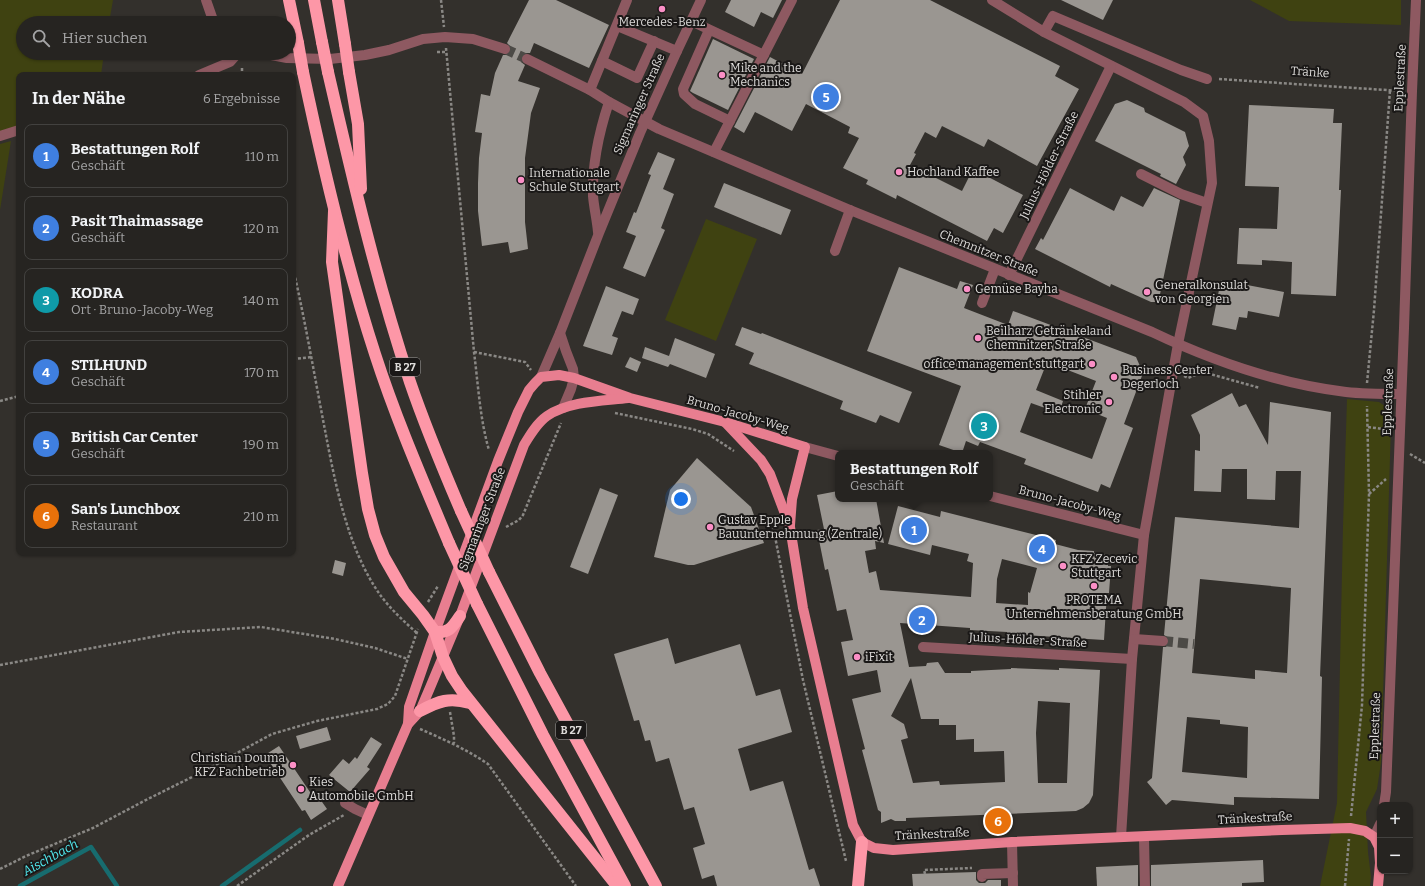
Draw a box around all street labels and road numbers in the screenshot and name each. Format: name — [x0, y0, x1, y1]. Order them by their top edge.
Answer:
street label: Epplestraße — [1391, 44, 1409, 112]
street label: Sigmaringer Straße — [610, 51, 668, 157]
street label: Tränke — [1290, 64, 1330, 80]
street label: Julius-Hölder-Straße — [1016, 109, 1081, 222]
street label: Chemnitzer Straße — [937, 227, 1041, 279]
road number: B 27 — [390, 358, 420, 376]
street label: Epplestraße — [1380, 368, 1396, 436]
street label: Bruno-Jacoby-Weg — [685, 393, 791, 435]
street label: Sigmaringer Straße — [456, 466, 508, 572]
street label: Bruno-Jacoby-Weg — [1017, 483, 1123, 524]
street label: Julius-Hölder-Straße — [968, 630, 1087, 650]
street label: Epplestraße — [1367, 692, 1383, 760]
road number: B 27 — [556, 721, 586, 739]
street label: Tränkestraße — [1217, 809, 1293, 827]
street label: Tränkestraße — [894, 825, 970, 843]

